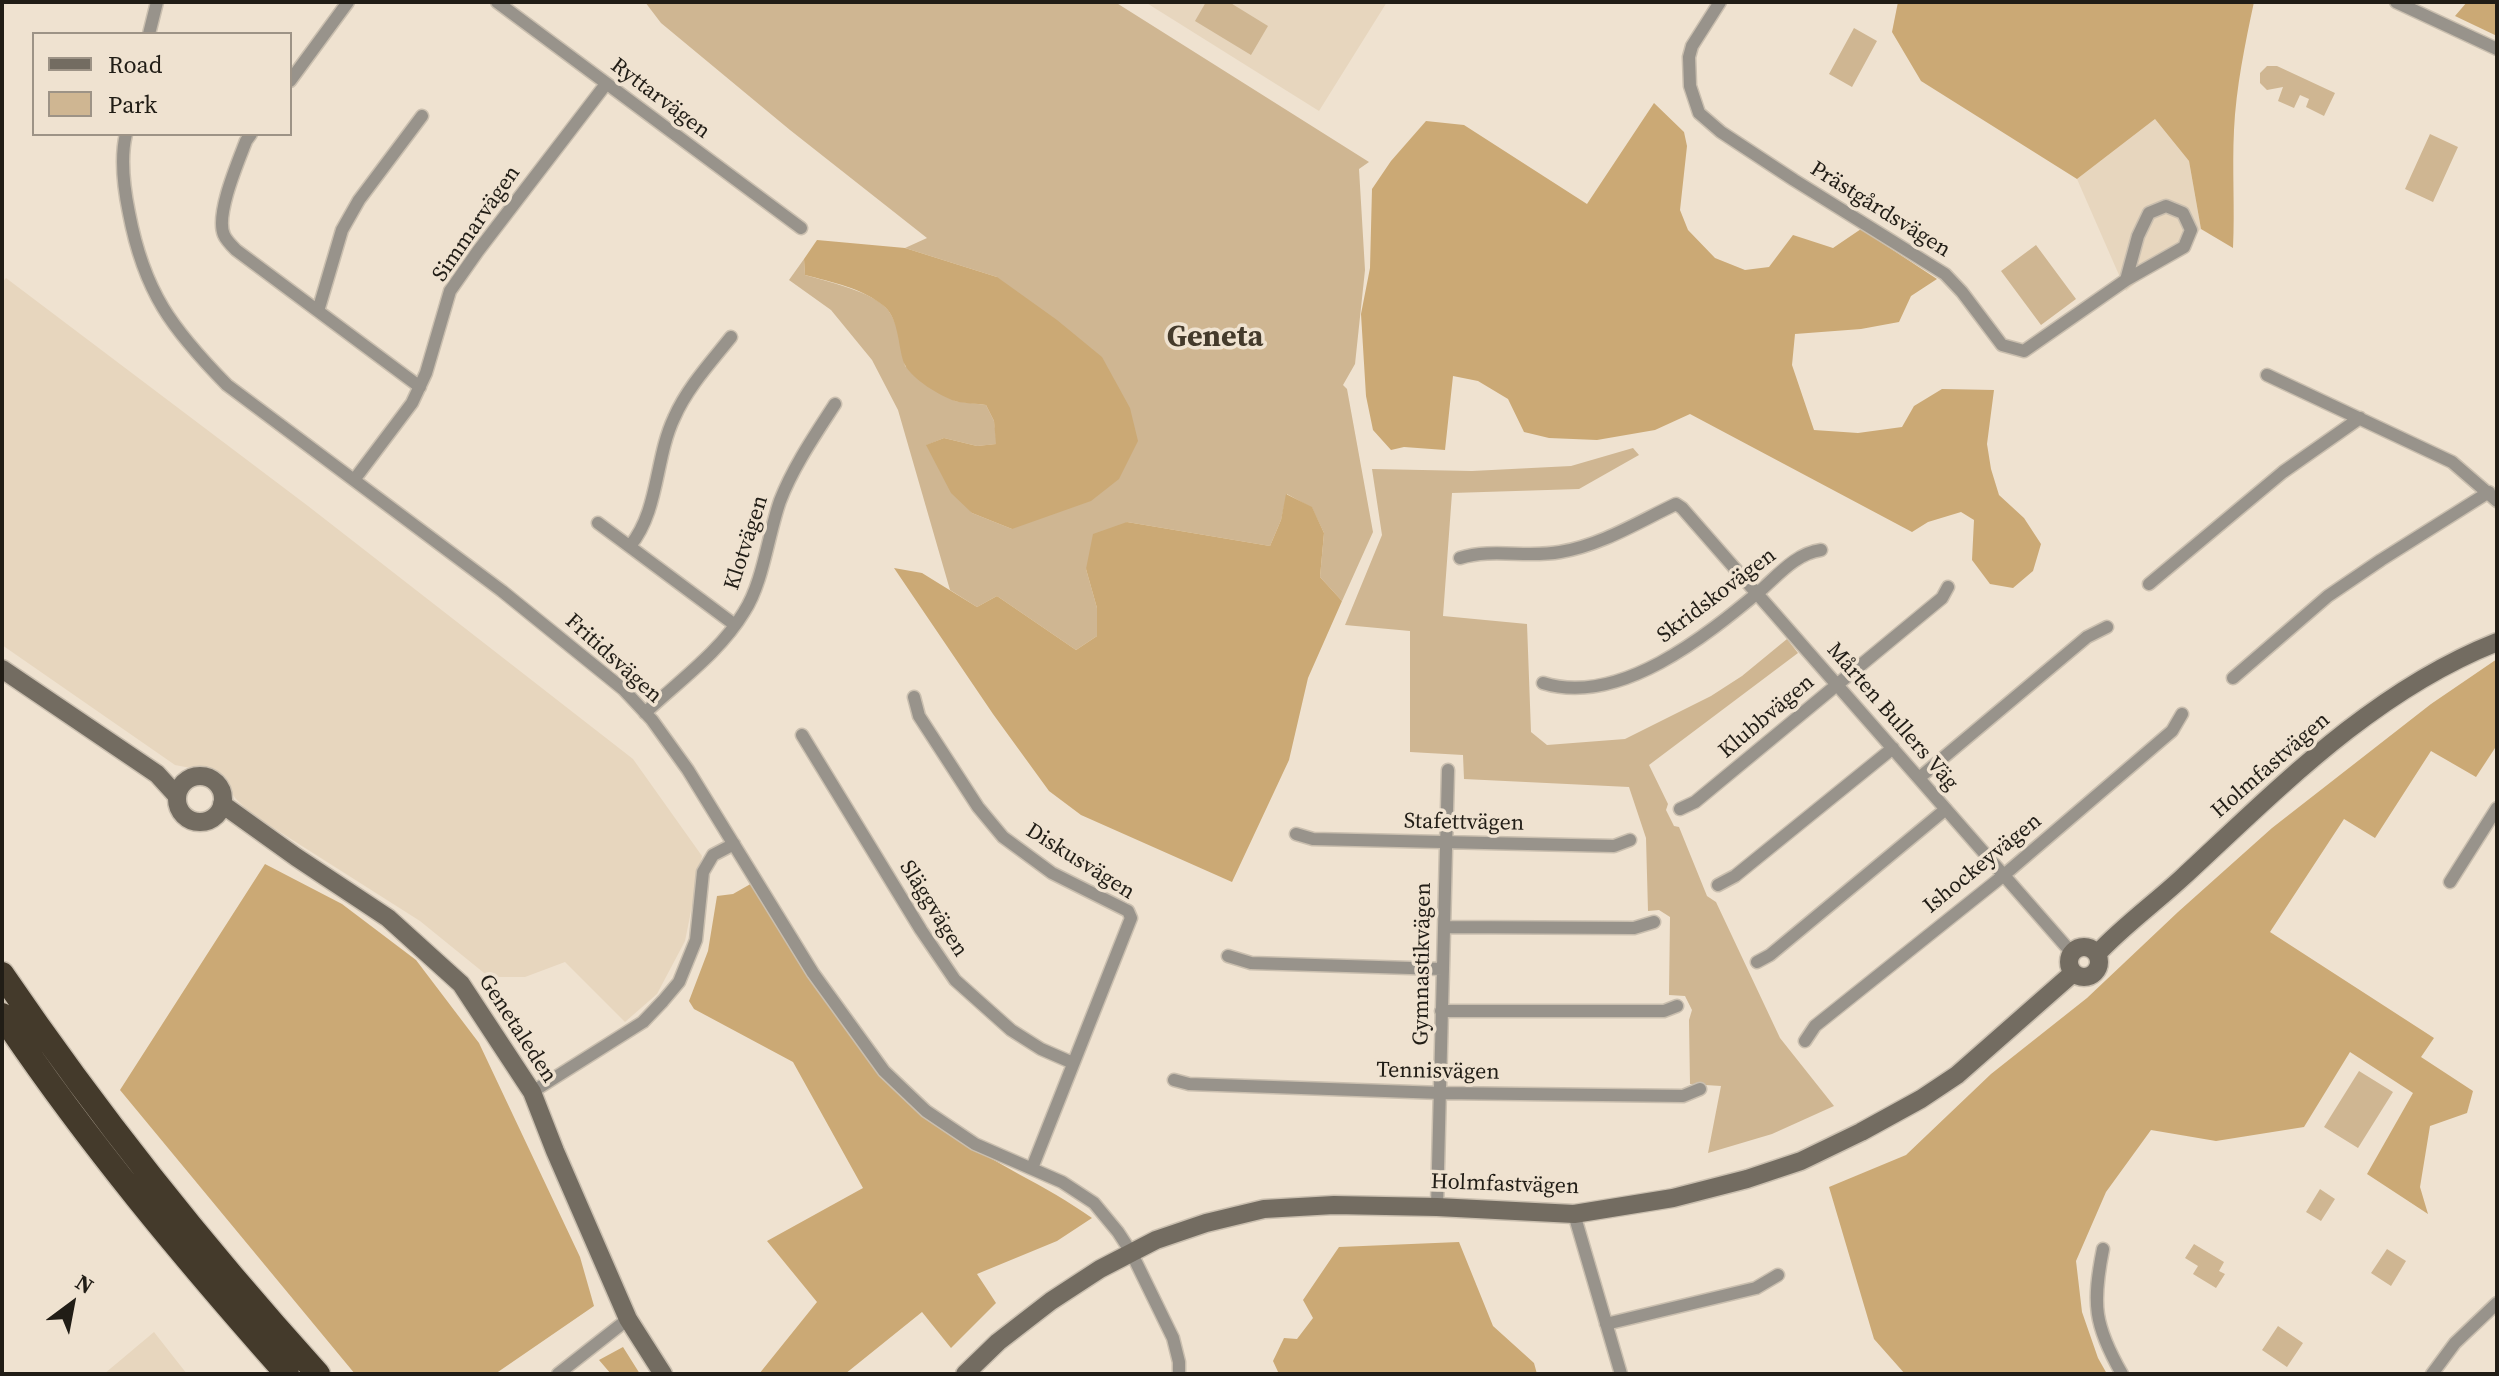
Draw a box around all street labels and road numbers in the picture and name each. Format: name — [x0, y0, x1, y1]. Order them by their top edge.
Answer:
street label: Ryttarvägen — [605, 53, 715, 145]
street label: Prästgårdsvägen — [1805, 156, 1955, 264]
street label: Simmarvägen — [427, 161, 527, 287]
street label: Klotvägen — [719, 492, 775, 594]
street label: Skridskovägen — [1652, 543, 1782, 649]
street label: Fritidsvägen — [559, 609, 667, 709]
street label: Mårten Bullers Väg — [1821, 638, 1963, 796]
street label: Klubbvägen — [1714, 669, 1820, 765]
street label: Holmfastvägen — [2206, 707, 2336, 825]
street label: Ishockeyvägen — [1919, 808, 2047, 920]
street label: Stafettvägen — [1404, 809, 1524, 837]
street label: Diskusvägen — [1021, 818, 1139, 906]
street label: Släggvägen — [893, 856, 973, 962]
street label: Gymnastikvägen — [1408, 882, 1438, 1046]
street label: Genetaleden — [472, 970, 562, 1088]
street label: Tennisvägen — [1376, 1058, 1500, 1086]
street label: Holmfastvägen — [1430, 1169, 1580, 1201]

